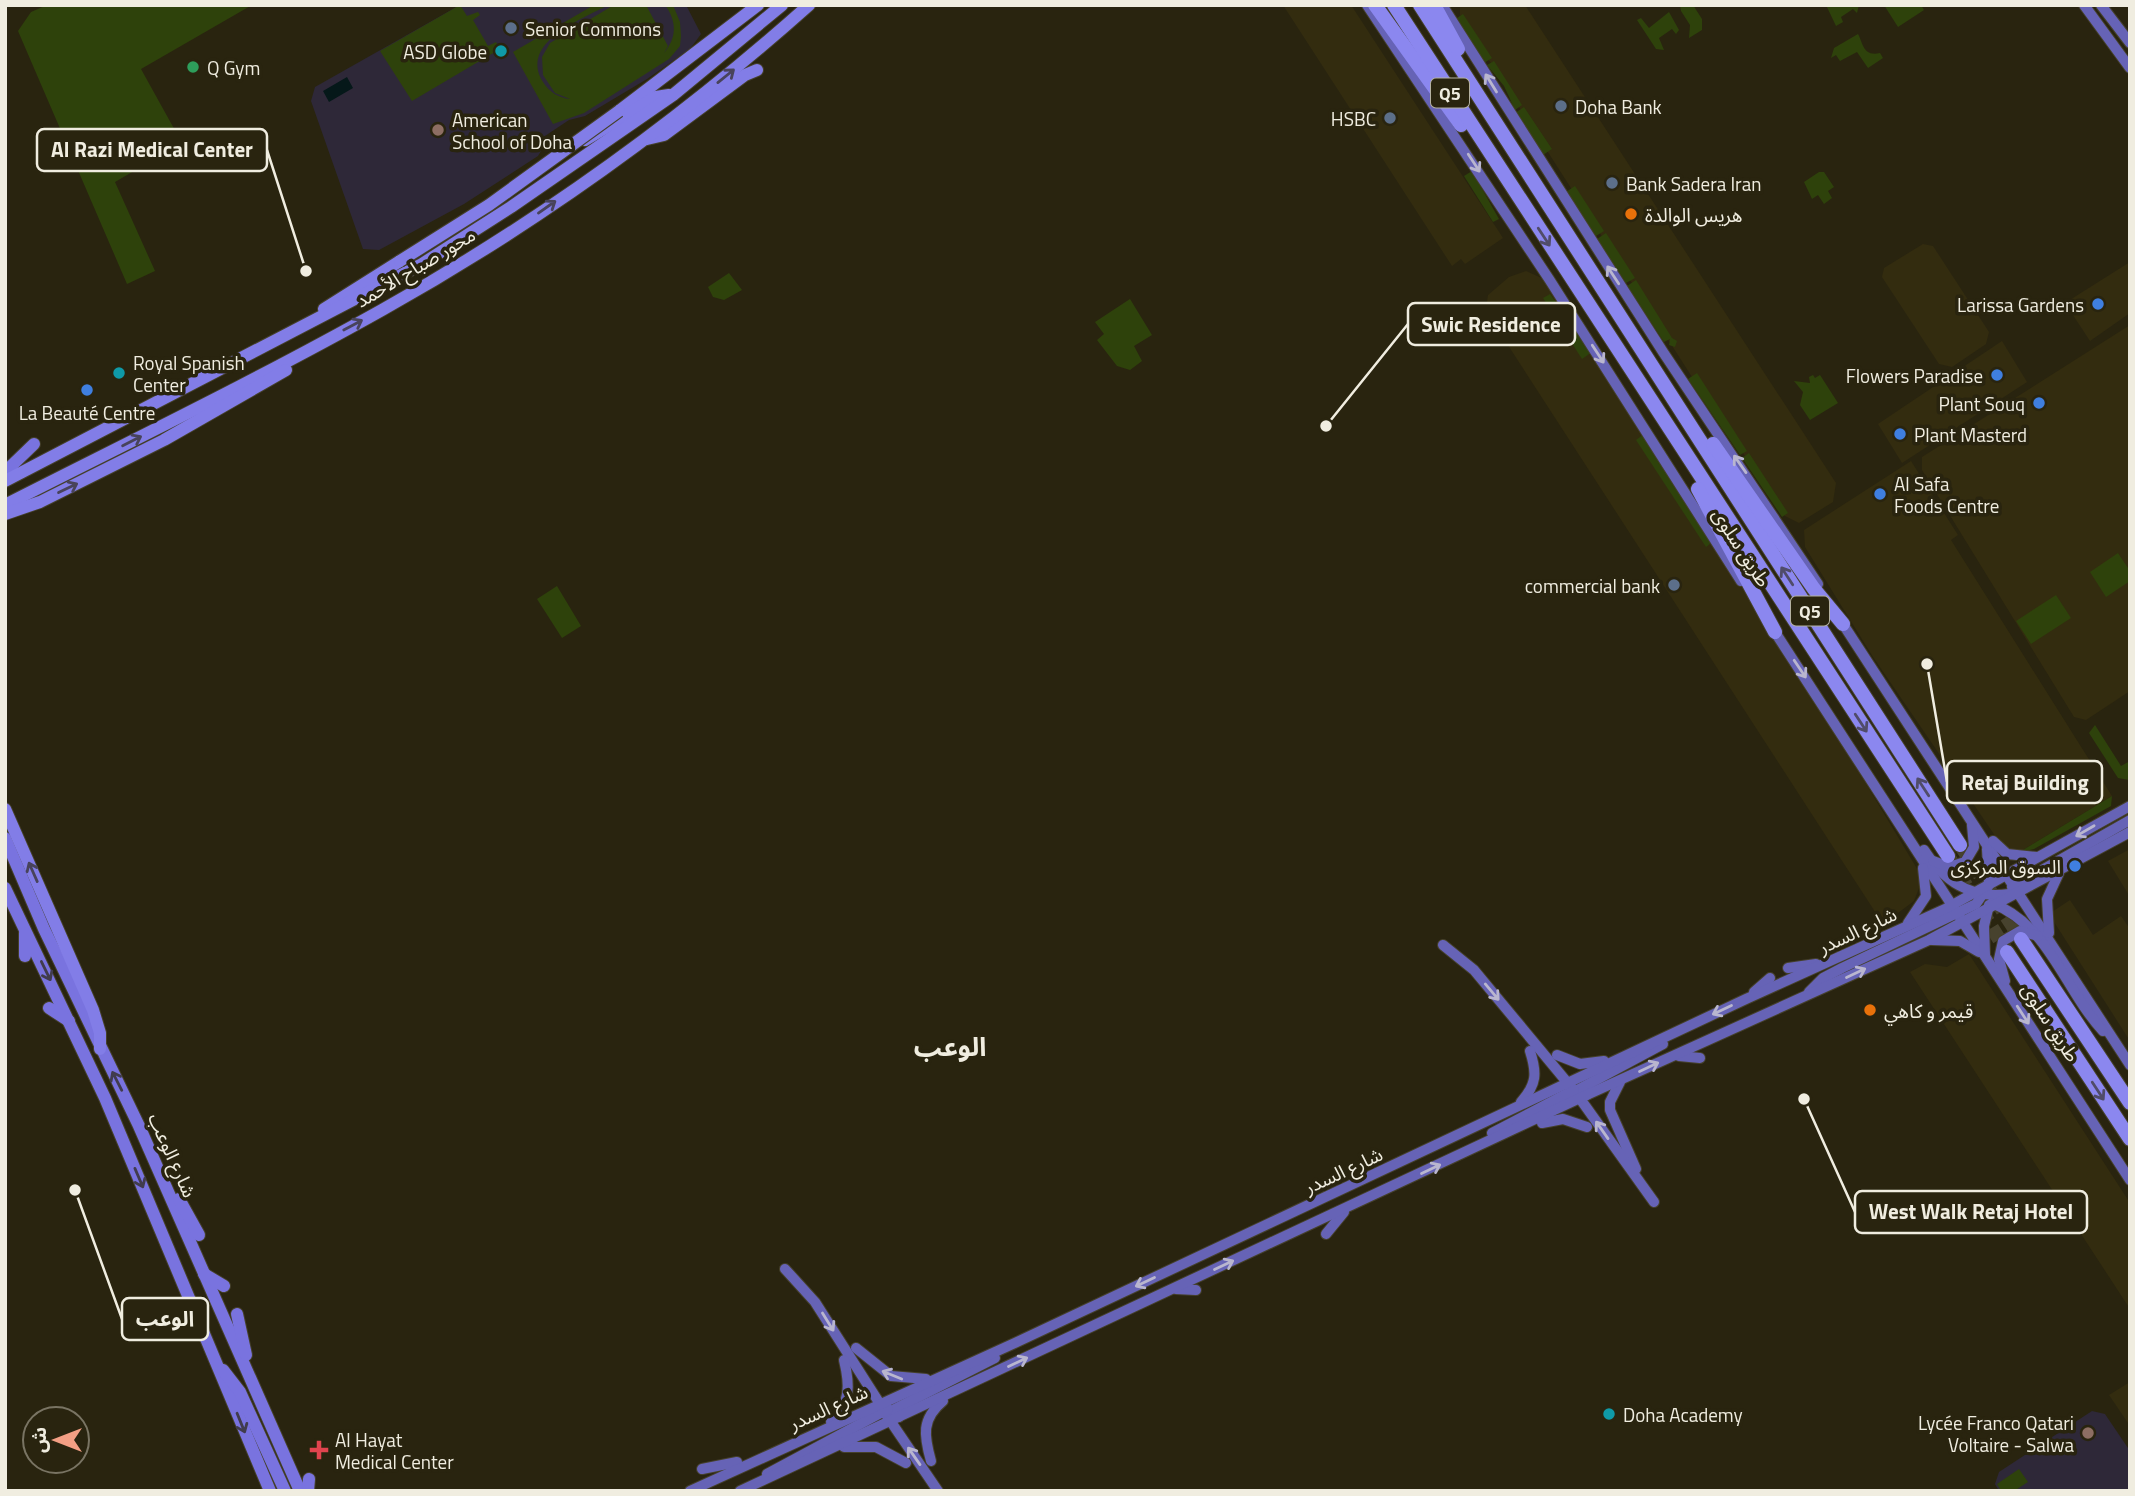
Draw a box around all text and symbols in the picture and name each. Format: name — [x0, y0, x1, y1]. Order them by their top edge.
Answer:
place label: Senior Commons — [525, 14, 661, 43]
marker: Senior Commons — [503, 20, 519, 36]
place label: ASD Globe — [403, 37, 487, 66]
marker: ASD Globe — [493, 43, 509, 59]
place label: Q Gym — [207, 53, 260, 82]
marker: Q Gym — [185, 59, 201, 75]
one-way arrow — [716, 68, 734, 83]
one-way arrow — [1483, 74, 1497, 94]
road number: Q5 — [1431, 78, 1469, 108]
place label: Doha Bank — [1575, 92, 1662, 121]
marker: Doha Bank — [1553, 98, 1569, 114]
place label: HSBC — [1331, 104, 1376, 133]
place label: American School of Doha — [452, 105, 572, 156]
marker: HSBC — [1382, 110, 1398, 126]
marker: American School of Doha — [430, 122, 446, 138]
callout: Al Razi Medical Center — [37, 129, 267, 171]
text: Al Razi Medical Center — [51, 133, 253, 165]
one-way arrow — [1467, 153, 1481, 173]
place label: Bank Sadera Iran — [1626, 169, 1761, 198]
marker: Bank Sadera Iran — [1604, 175, 1620, 191]
one-way arrow — [537, 200, 556, 214]
place label: هريس الوالدة — [1645, 200, 1743, 229]
marker: هريس الوالدة — [1623, 206, 1639, 222]
street label: محور صباح الأحمد — [349, 220, 481, 314]
one-way arrow — [1536, 227, 1551, 246]
one-way arrow — [1606, 266, 1621, 285]
place label: Larissa Gardens — [1957, 290, 2084, 319]
marker: Larissa Gardens — [2090, 296, 2106, 312]
callout: Swic Residence — [1408, 303, 1575, 345]
text: Swic Residence — [1421, 308, 1561, 340]
one-way arrow — [342, 318, 363, 332]
one-way arrow — [1591, 344, 1605, 363]
place label: Royal Spanish Center — [133, 348, 245, 399]
place label: Flowers Paradise — [1846, 361, 1983, 390]
marker: Royal Spanish Center — [111, 365, 127, 381]
marker: Flowers Paradise — [1989, 367, 2005, 383]
marker: La Beauté Centre — [79, 382, 95, 398]
place label: Plant Souq — [1938, 389, 2025, 418]
marker: Plant Souq — [2031, 395, 2047, 411]
place label: La Beauté Centre — [19, 398, 155, 427]
place label: Plant Masterd — [1914, 420, 2027, 449]
marker: Plant Masterd — [1892, 426, 1908, 442]
one-way arrow — [121, 433, 142, 447]
one-way arrow — [1733, 455, 1747, 474]
place label: Al Safa Foods Centre — [1894, 469, 1999, 520]
one-way arrow — [57, 480, 78, 494]
marker: Al Safa Foods Centre — [1872, 486, 1888, 502]
street label: طريق سلوى — [1706, 502, 1778, 592]
one-way arrow — [1780, 566, 1794, 586]
place label: commercial bank — [1525, 571, 1660, 600]
marker: commercial bank — [1666, 577, 1682, 593]
road number: Q5 — [1791, 596, 1829, 626]
one-way arrow — [1793, 659, 1807, 678]
one-way arrow — [1853, 713, 1868, 732]
callout: Retaj Building — [1947, 761, 2102, 803]
text: Retaj Building — [1961, 766, 2089, 798]
one-way arrow — [1916, 778, 1930, 798]
one-way arrow — [2075, 825, 2096, 838]
place label: السوق المركزى — [1951, 852, 2061, 881]
marker: السوق المركزى — [2067, 858, 2083, 874]
one-way arrow — [26, 862, 39, 883]
street label: شارع السدر — [1812, 899, 1901, 961]
one-way arrow — [40, 960, 54, 981]
one-way arrow — [1845, 966, 1866, 979]
street label: طريق سلوى — [2015, 977, 2087, 1067]
one-way arrow — [1484, 982, 1500, 1000]
place label: قيمر و كاهي — [1884, 996, 1973, 1026]
marker: قيمر و كاهي — [1862, 1002, 1878, 1018]
one-way arrow — [1712, 1004, 1733, 1018]
one-way arrow — [2016, 1005, 2030, 1024]
district label: الوعب — [914, 1027, 986, 1066]
one-way arrow — [1639, 1060, 1660, 1073]
one-way arrow — [109, 1071, 123, 1092]
one-way arrow — [2091, 1081, 2106, 1100]
street label: شارع الوعب — [141, 1108, 205, 1202]
one-way arrow — [1595, 1121, 1609, 1141]
street label: شارع السدر — [1298, 1139, 1387, 1201]
one-way arrow — [1420, 1162, 1441, 1175]
one-way arrow — [133, 1167, 146, 1189]
callout: West Walk Retaj Hotel — [1855, 1191, 2087, 1233]
text: West Walk Retaj Hotel — [1869, 1195, 2073, 1227]
one-way arrow — [1213, 1258, 1234, 1271]
one-way arrow — [1135, 1276, 1156, 1289]
callout: الوعب — [122, 1298, 208, 1340]
text: الوعب — [136, 1302, 194, 1334]
one-way arrow — [821, 1311, 835, 1331]
one-way arrow — [1007, 1355, 1028, 1368]
one-way arrow — [882, 1367, 903, 1380]
street label: شارع السدر — [783, 1377, 872, 1438]
place label: Doha Academy — [1623, 1400, 1743, 1429]
north arrow — [21, 1405, 91, 1475]
marker: Doha Academy — [1601, 1406, 1617, 1422]
place label: Lycée Franco Qatari Voltaire - Salwa — [1918, 1408, 2074, 1459]
one-way arrow — [235, 1412, 248, 1434]
place label: Al Hayat Medical Center — [335, 1425, 454, 1476]
marker: Lycée Franco Qatari Voltaire - Salwa — [2080, 1425, 2096, 1441]
text: ش — [24, 1427, 53, 1453]
marker: Al Hayat Medical Center — [309, 1440, 329, 1460]
one-way arrow — [907, 1447, 921, 1466]

